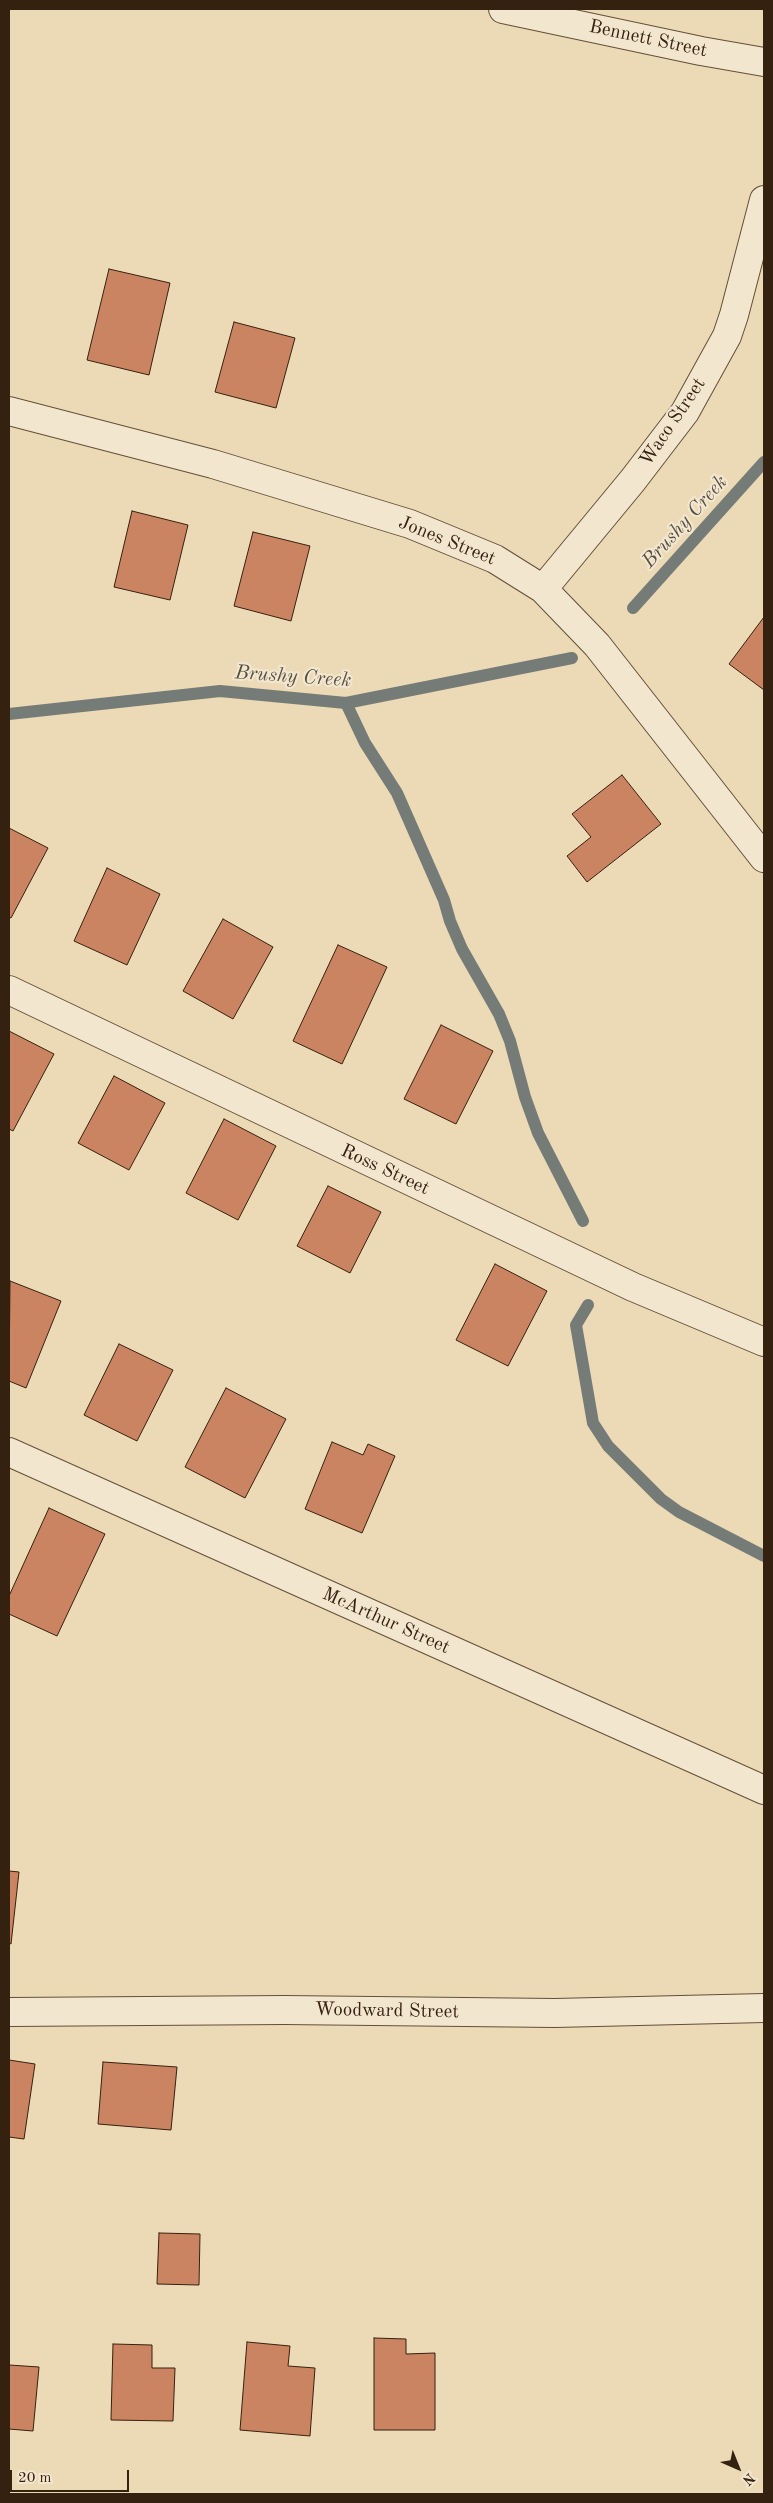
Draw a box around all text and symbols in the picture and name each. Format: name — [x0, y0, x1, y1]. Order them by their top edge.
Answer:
street label: Bennett Street — [587, 15, 709, 63]
street label: Waco Street — [635, 374, 711, 470]
water label: Brushy Creek — [637, 471, 733, 573]
street label: Jones Street — [395, 511, 499, 571]
water label: Brushy Creek — [234, 661, 352, 693]
street label: Ross Street — [337, 1140, 433, 1200]
street label: McArthur Street — [319, 1583, 453, 1659]
street label: Woodward Street — [315, 1998, 459, 2024]
north arrow — [713, 2443, 763, 2493]
scale bar — [12, 2460, 131, 2492]
text: N — [740, 2470, 757, 2488]
text: 20 m — [18, 2471, 52, 2486]

